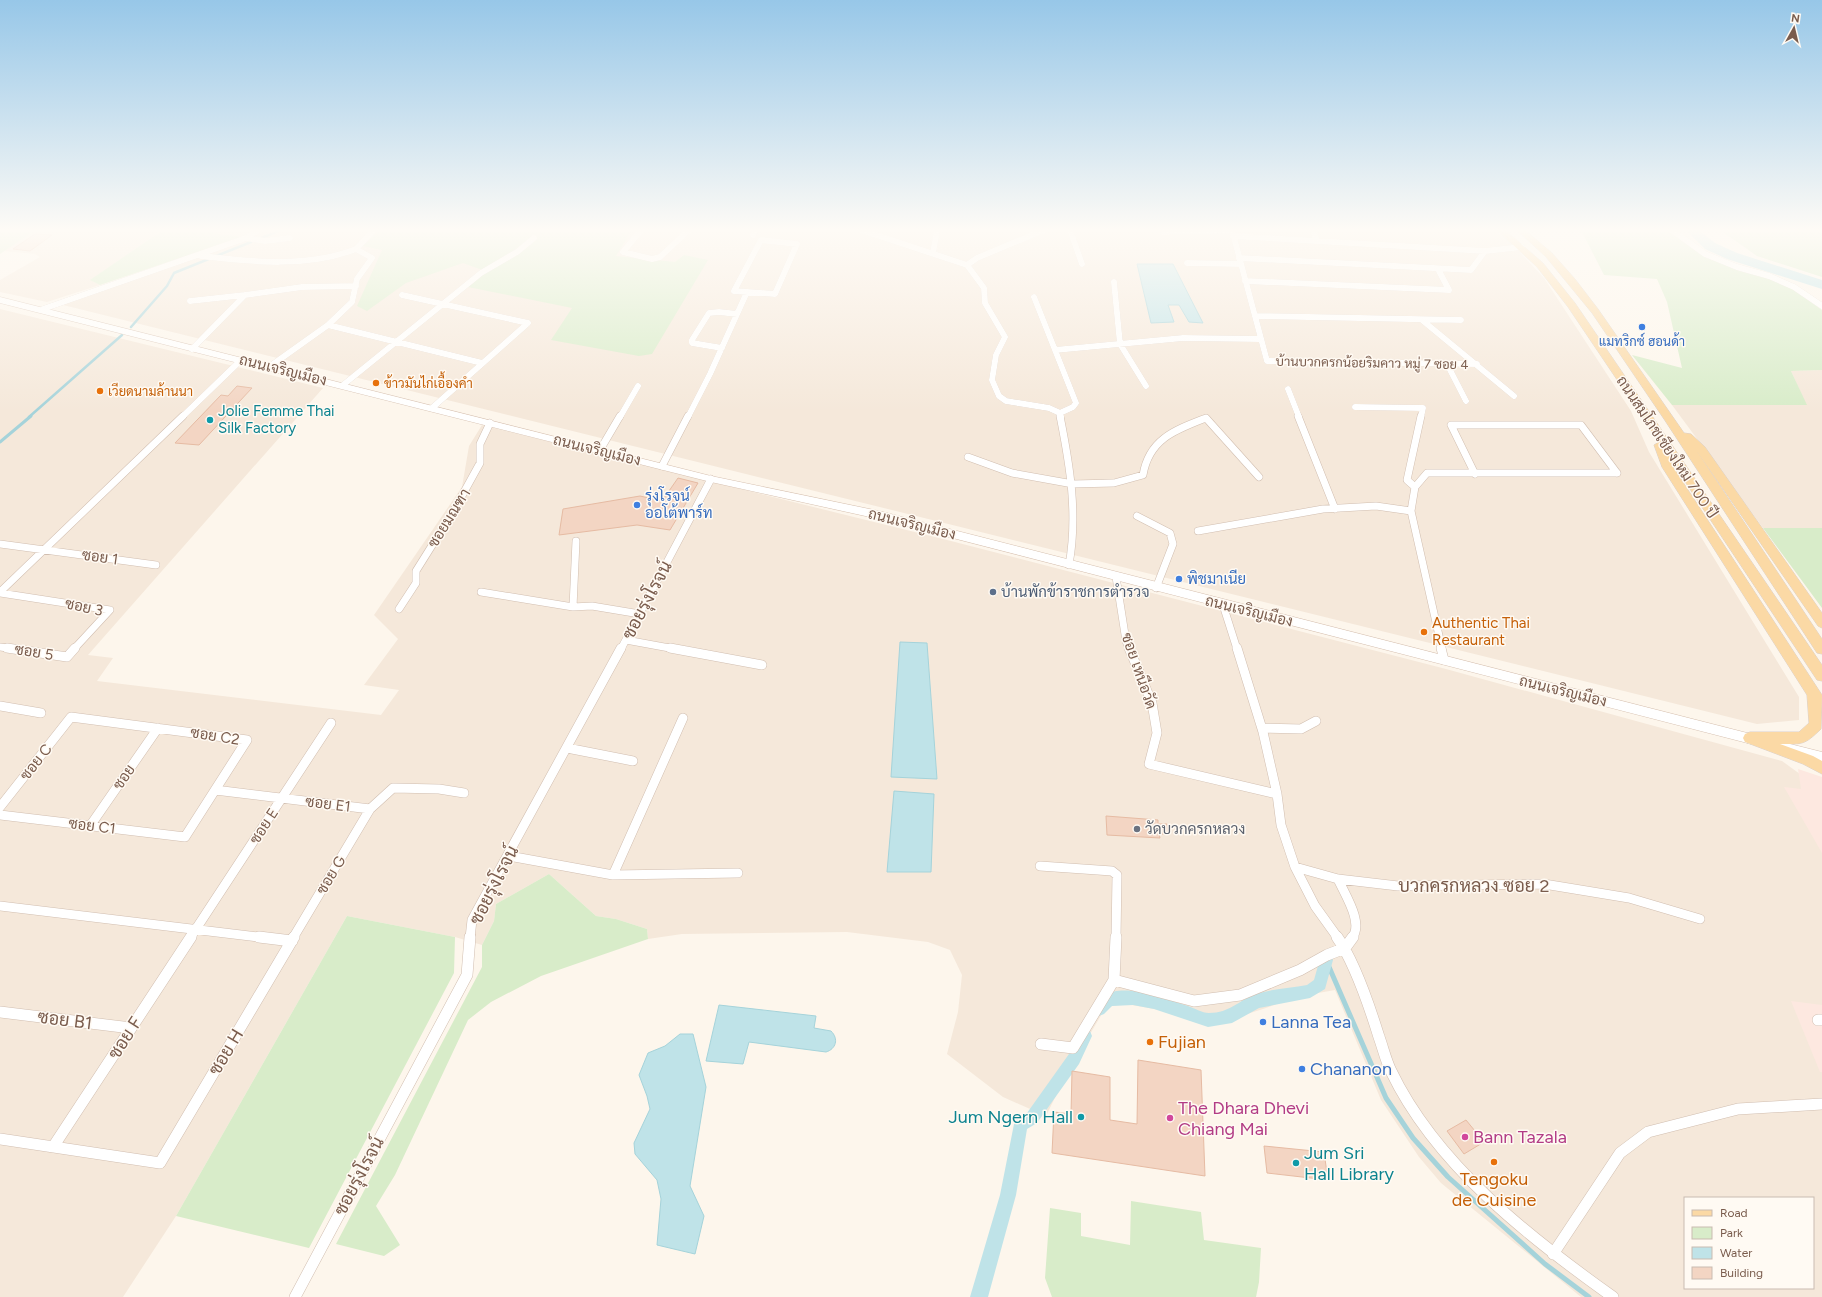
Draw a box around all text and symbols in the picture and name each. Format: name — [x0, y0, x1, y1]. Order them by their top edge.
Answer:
north arrow — [1774, 8, 1814, 48]
text: N — [1790, 12, 1800, 26]
marker: แมทริกซ์ ฮอนด้า — [1637, 322, 1647, 332]
place label: แมทริกซ์ ฮอนด้า — [1599, 332, 1685, 349]
street label: ถนนเจริญเมือง — [237, 349, 329, 390]
street label: บ้านบวกครกน้อยริมคาว หมู่ 7 ซอย 4 — [1275, 352, 1469, 374]
place label: ข้าวมันไก่เอื้องคํา — [384, 371, 473, 391]
street label: ถนนสมโภชเชียงใหม่ 700 ปี — [1613, 372, 1722, 522]
marker: ข้าวมันไก่เอื้องคํา — [371, 378, 381, 388]
place label: เวียดนามล้านนา — [108, 382, 193, 399]
marker: เวียดนามล้านนา — [95, 386, 105, 396]
place label: Jolie Femme Thai Silk Factory — [218, 402, 335, 437]
marker: Jolie Femme Thai Silk Factory — [205, 415, 215, 425]
street label: ถนนเจริญเมือง — [551, 429, 643, 470]
street label: ซอยมณฑา — [424, 485, 474, 551]
place label: รุ่งโรจน์ ออโต้พาร์ท — [645, 486, 713, 522]
marker: รุ่งโรจน์ ออโต้พาร์ท — [632, 500, 642, 510]
street label: ถนนเจริญเมือง — [866, 503, 958, 544]
street label: ซอย 1 — [81, 546, 119, 568]
street label: ซอยรุ่งโรจน์ — [615, 556, 678, 644]
place label: พิชมาเนีย — [1187, 569, 1246, 588]
marker: พิชมาเนีย — [1174, 574, 1184, 584]
place label: บ้านพักข้าราชการตำรวจ — [1001, 582, 1150, 601]
marker: บ้านพักข้าราชการตำรวจ — [988, 587, 998, 597]
street label: ถนนเจริญเมือง — [1203, 590, 1295, 631]
street label: ซอย 3 — [63, 594, 105, 620]
place label: Authentic Thai Restaurant — [1432, 614, 1530, 649]
marker: Authentic Thai Restaurant — [1419, 627, 1429, 637]
street label: ซอย เหนือวัด — [1118, 630, 1161, 711]
street label: ซอย 5 — [13, 640, 55, 664]
street label: ถนนเจริญเมือง — [1517, 670, 1609, 711]
street label: ซอย C2 — [189, 723, 241, 749]
street label: ซอย C — [16, 740, 56, 784]
street label: ซอย — [109, 761, 139, 793]
street label: ซอย E1 — [304, 792, 352, 816]
street label: ซอย E — [246, 805, 282, 847]
street label: ซอย C1 — [67, 814, 117, 838]
place label: วัดบวกครกหลวง — [1145, 820, 1245, 838]
marker: วัดบวกครกหลวง — [1132, 824, 1142, 834]
street label: ซอยรุ่งโรจน์ — [463, 841, 524, 929]
street label: ซอย G — [313, 852, 349, 898]
street label: บวกครกหลวง ซอย 2 — [1398, 875, 1550, 897]
street label: ซอย B1 — [36, 1006, 94, 1034]
place label: Lanna Tea — [1271, 1011, 1351, 1033]
street label: ซอย F — [103, 1012, 147, 1063]
marker: Lanna Tea — [1258, 1017, 1268, 1027]
street label: ซอย H — [204, 1025, 248, 1079]
place label: Fujian — [1158, 1031, 1206, 1053]
marker: Fujian — [1145, 1037, 1155, 1047]
place label: Chananon — [1310, 1058, 1392, 1080]
marker: Chananon — [1297, 1064, 1307, 1074]
place label: The Dhara Dhevi Chiang Mai — [1178, 1097, 1309, 1140]
place label: Jum Ngern Hall — [948, 1106, 1073, 1128]
marker: Jum Ngern Hall — [1076, 1112, 1086, 1122]
marker: The Dhara Dhevi Chiang Mai — [1165, 1113, 1175, 1123]
place label: Bann Tazala — [1473, 1126, 1567, 1148]
street label: ซอยรุ่งโรจน์ — [327, 1132, 390, 1220]
marker: Bann Tazala — [1460, 1132, 1470, 1142]
place label: Jum Sri Hall Library — [1304, 1142, 1394, 1185]
marker: Tengoku de Cuisine — [1489, 1157, 1499, 1167]
marker: Jum Sri Hall Library — [1291, 1158, 1301, 1168]
place label: Tengoku de Cuisine — [1452, 1168, 1536, 1211]
legend — [1684, 1197, 1814, 1289]
text: Road — [1720, 1206, 1748, 1220]
text: Park — [1720, 1226, 1743, 1240]
text: Water — [1720, 1246, 1752, 1260]
text: Building — [1720, 1266, 1763, 1280]

